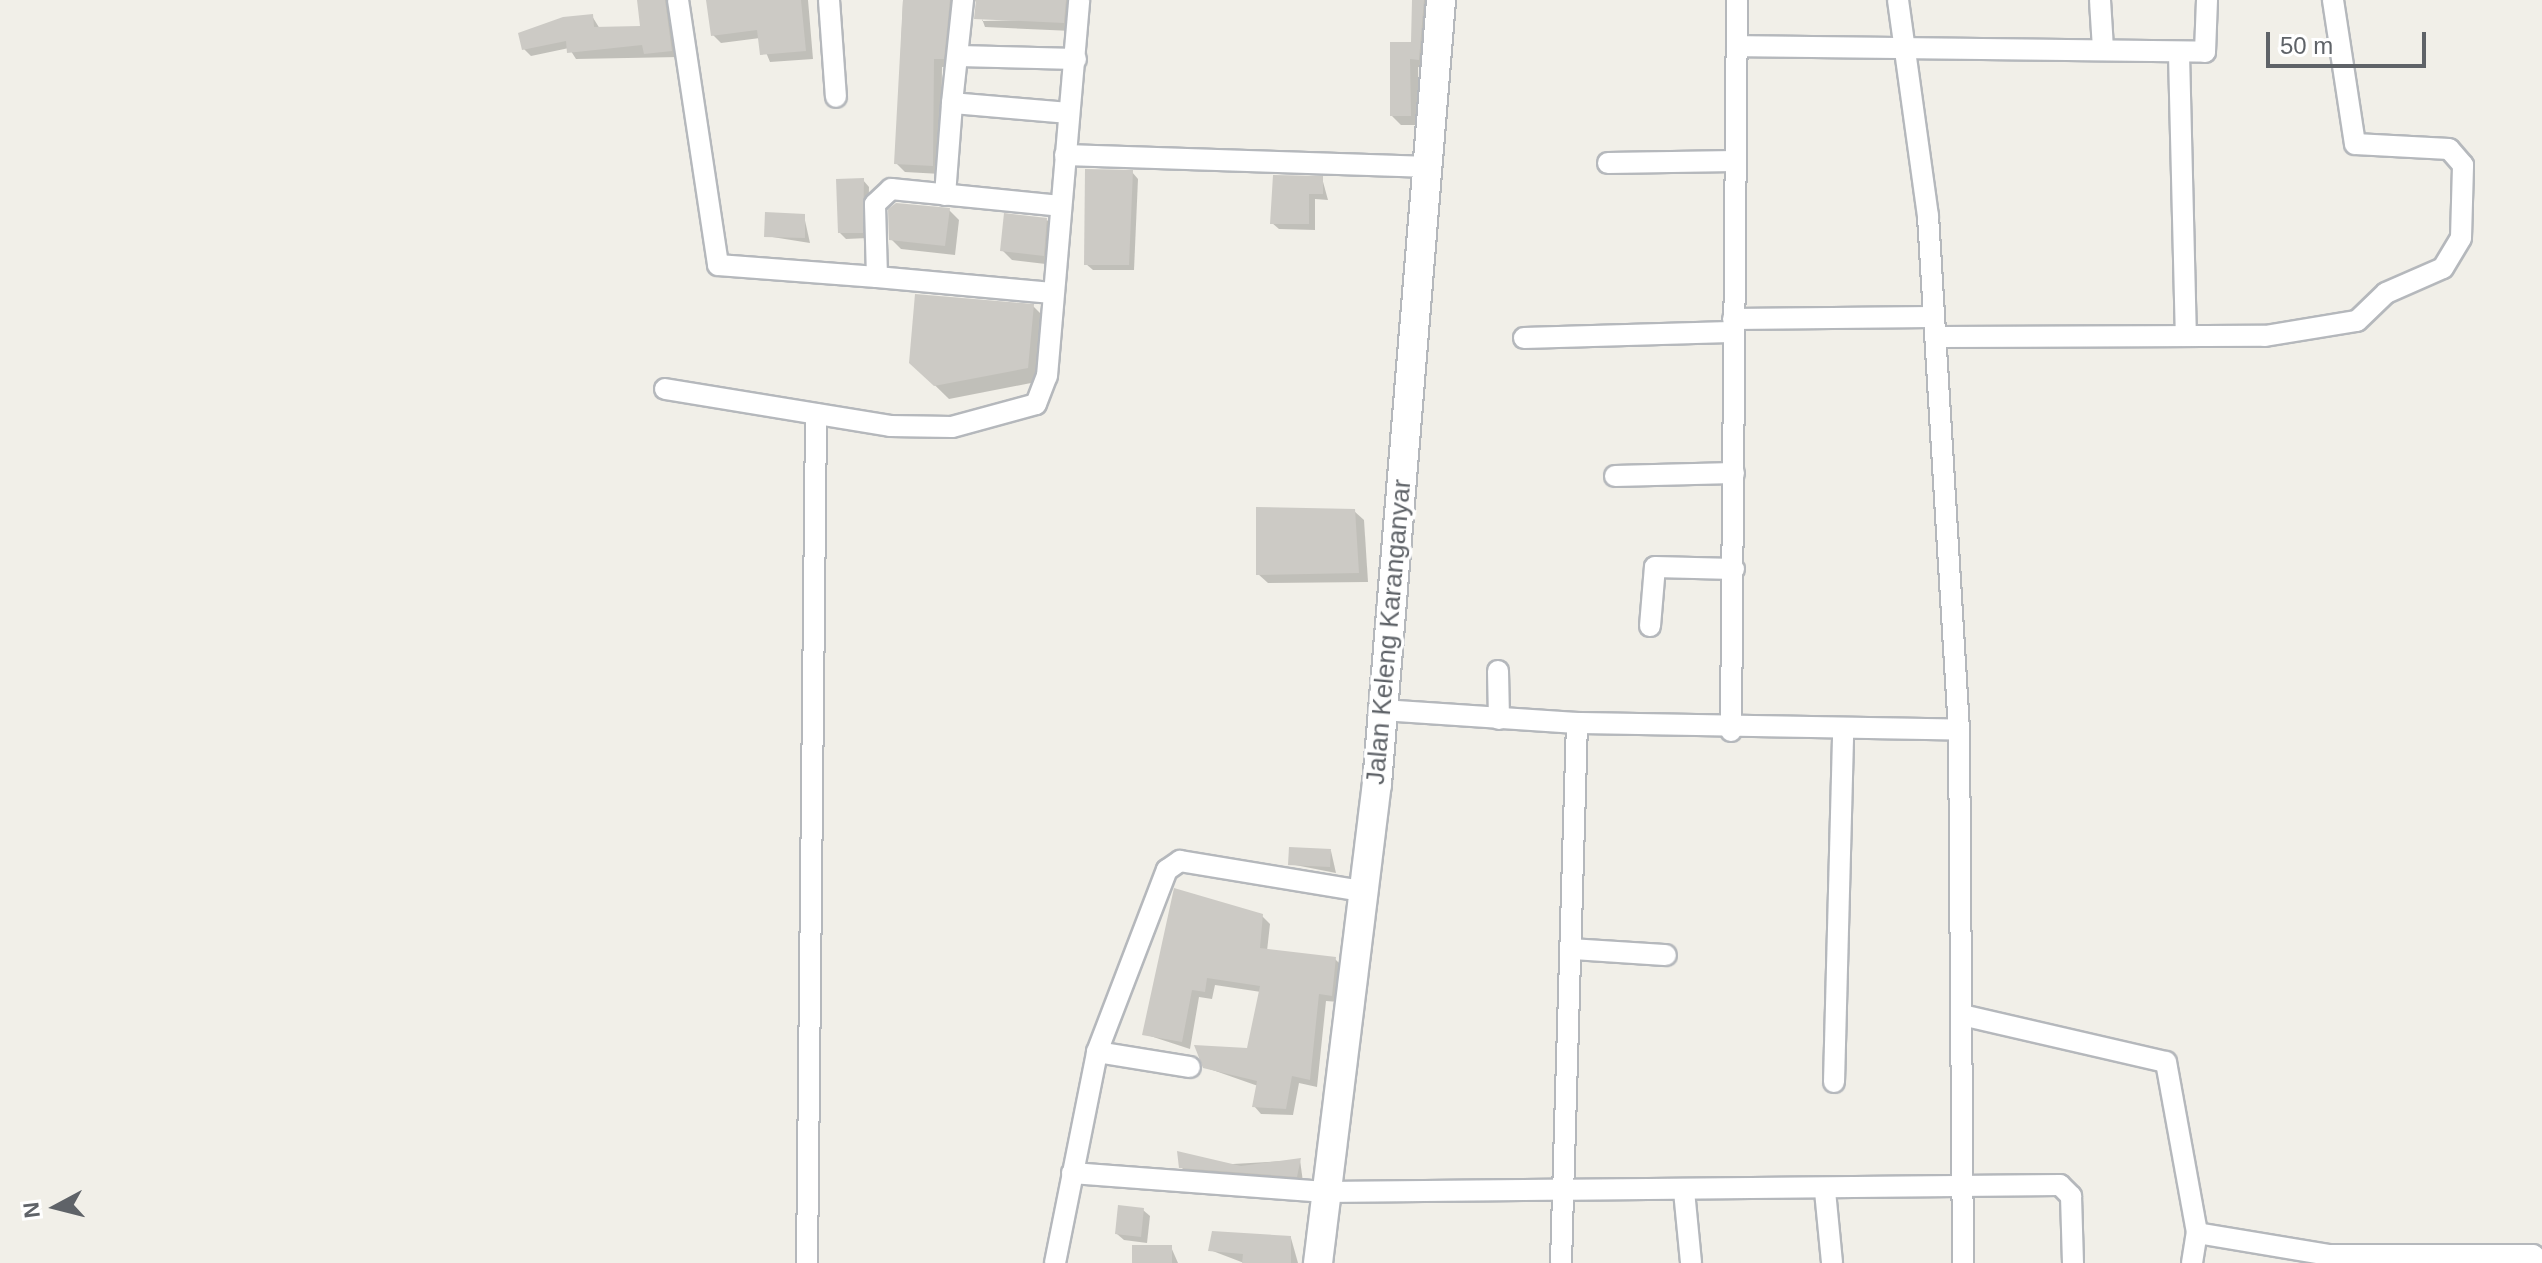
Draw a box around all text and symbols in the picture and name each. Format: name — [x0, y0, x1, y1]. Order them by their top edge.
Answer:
scale bar — [2270, 16, 2430, 66]
text: 50 m — [2280, 32, 2333, 59]
street label: Jalan Keleng Karanganyar — [1360, 478, 1418, 786]
north arrow — [16, 1167, 96, 1247]
text: N — [18, 1201, 45, 1219]

